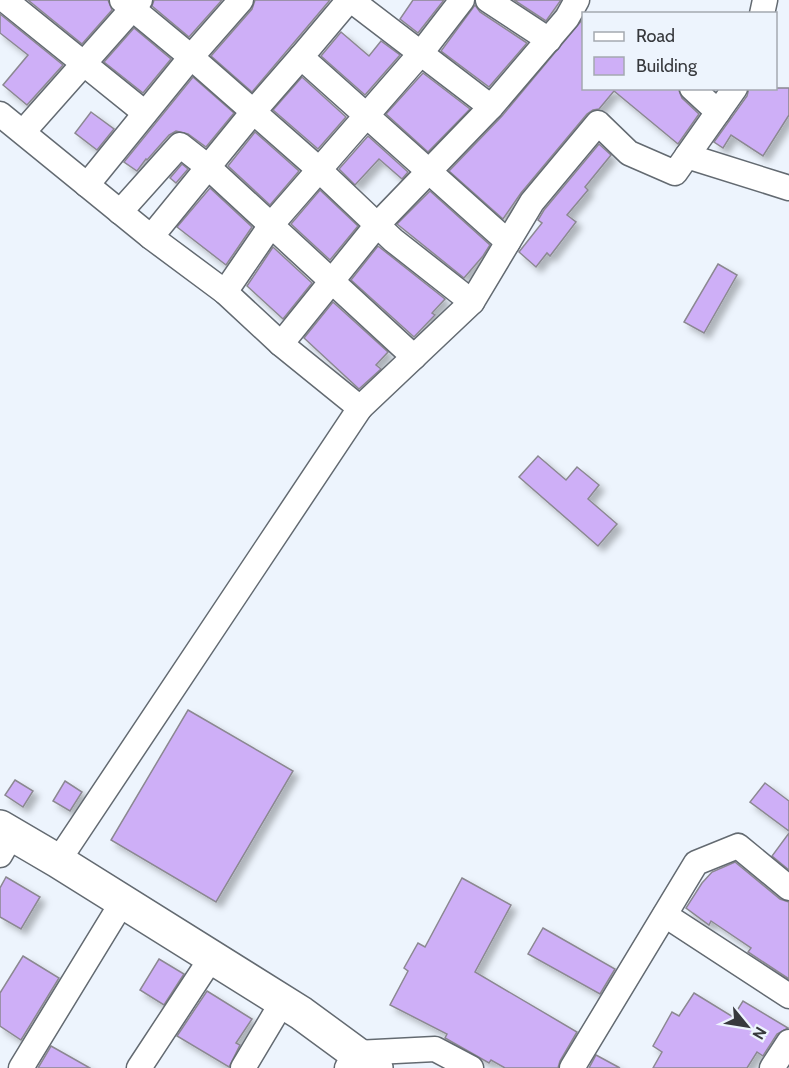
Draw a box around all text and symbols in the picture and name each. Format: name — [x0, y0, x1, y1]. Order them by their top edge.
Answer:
legend — [582, 12, 777, 90]
text: Road — [636, 25, 675, 47]
text: Building — [636, 55, 698, 77]
north arrow — [717, 996, 777, 1056]
text: N — [749, 1024, 771, 1043]

